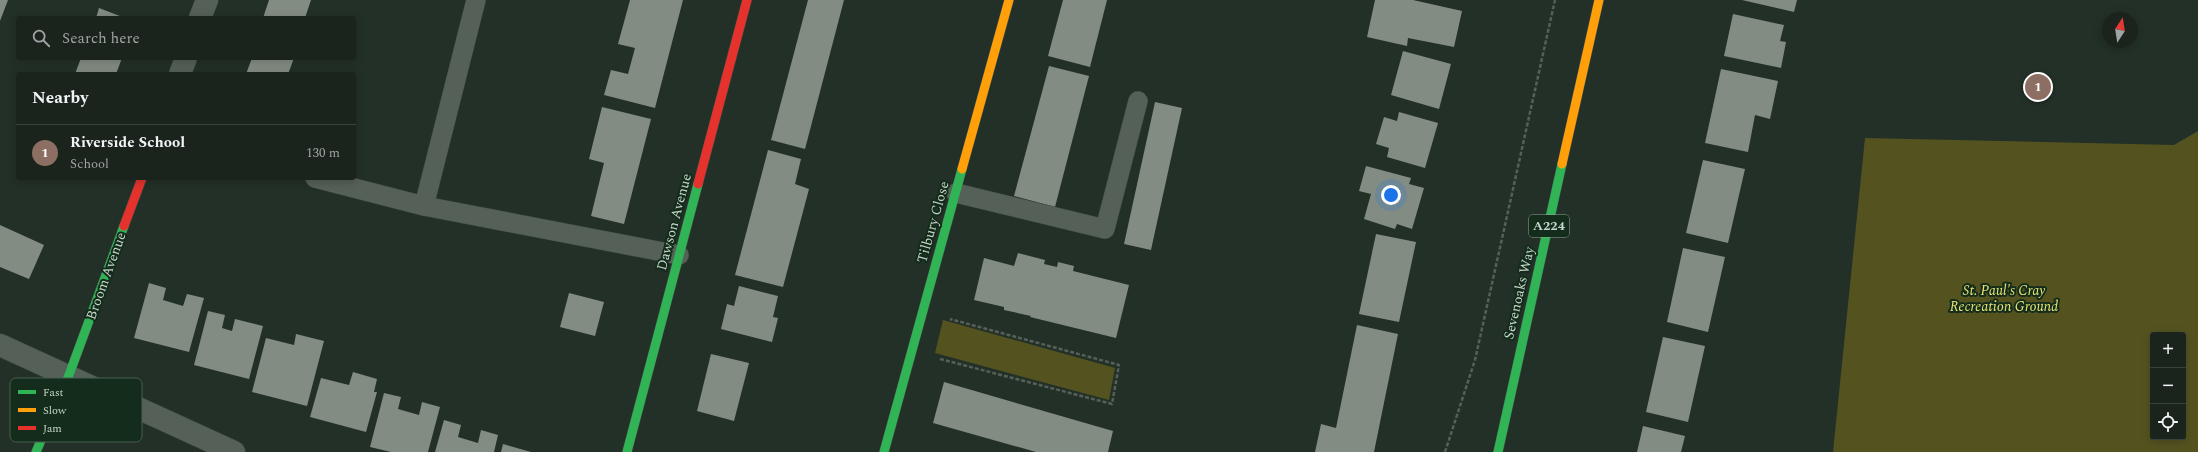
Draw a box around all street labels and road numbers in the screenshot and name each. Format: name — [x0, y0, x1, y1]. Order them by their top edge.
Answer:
street label: Dawson Avenue — [651, 171, 697, 273]
street label: Tilbury Close — [911, 178, 955, 265]
road number: A224 — [1529, 215, 1569, 237]
street label: Broom Avenue — [80, 229, 132, 323]
street label: Sevenoaks Way — [1498, 243, 1540, 341]

